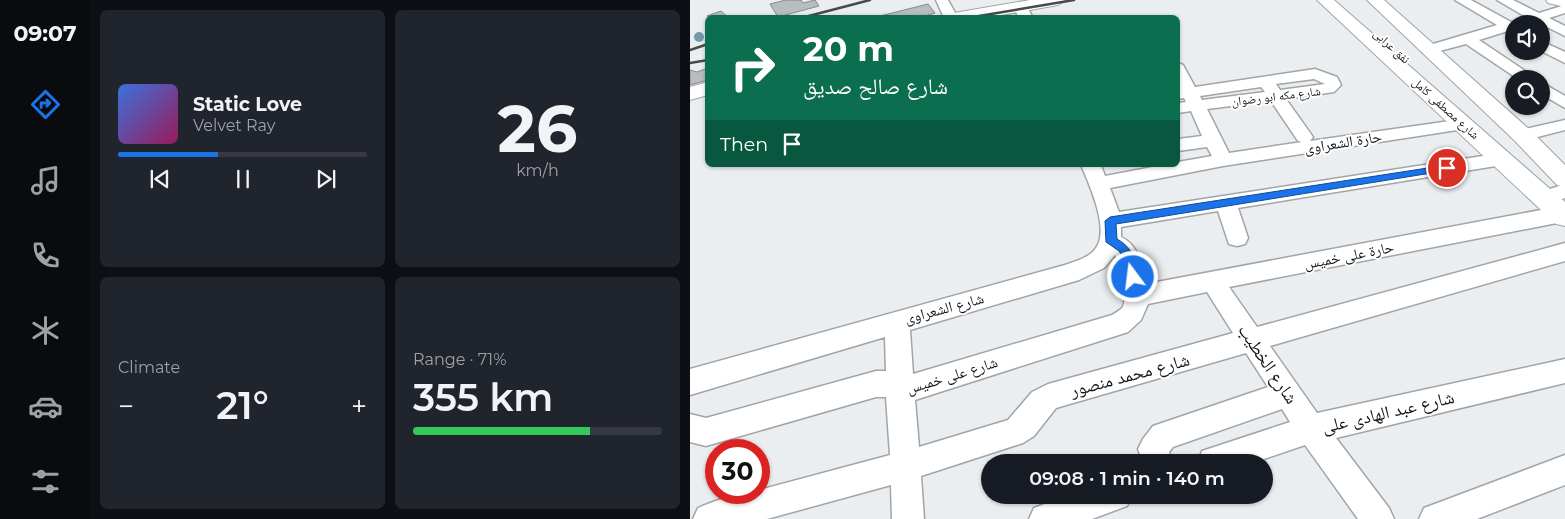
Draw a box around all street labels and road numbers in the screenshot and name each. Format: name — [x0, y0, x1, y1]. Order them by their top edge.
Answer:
street label: نفق عرابى — [1371, 25, 1413, 67]
street label: شارع مصطفى كامل — [1409, 74, 1483, 143]
street label: شارع مكه ابو رضوان — [1230, 83, 1322, 110]
street label: حارة الشعراوى — [1303, 126, 1384, 158]
street label: حارة على خميس — [1302, 237, 1396, 274]
street label: شارع الشعراوى — [902, 288, 986, 329]
street label: شارع الخطيب — [1233, 320, 1303, 408]
street label: شارع محمد منصور — [1067, 349, 1192, 402]
street label: شارع على خميس — [904, 352, 1000, 399]
street label: شارع عبد الهادى على — [1320, 386, 1456, 438]

